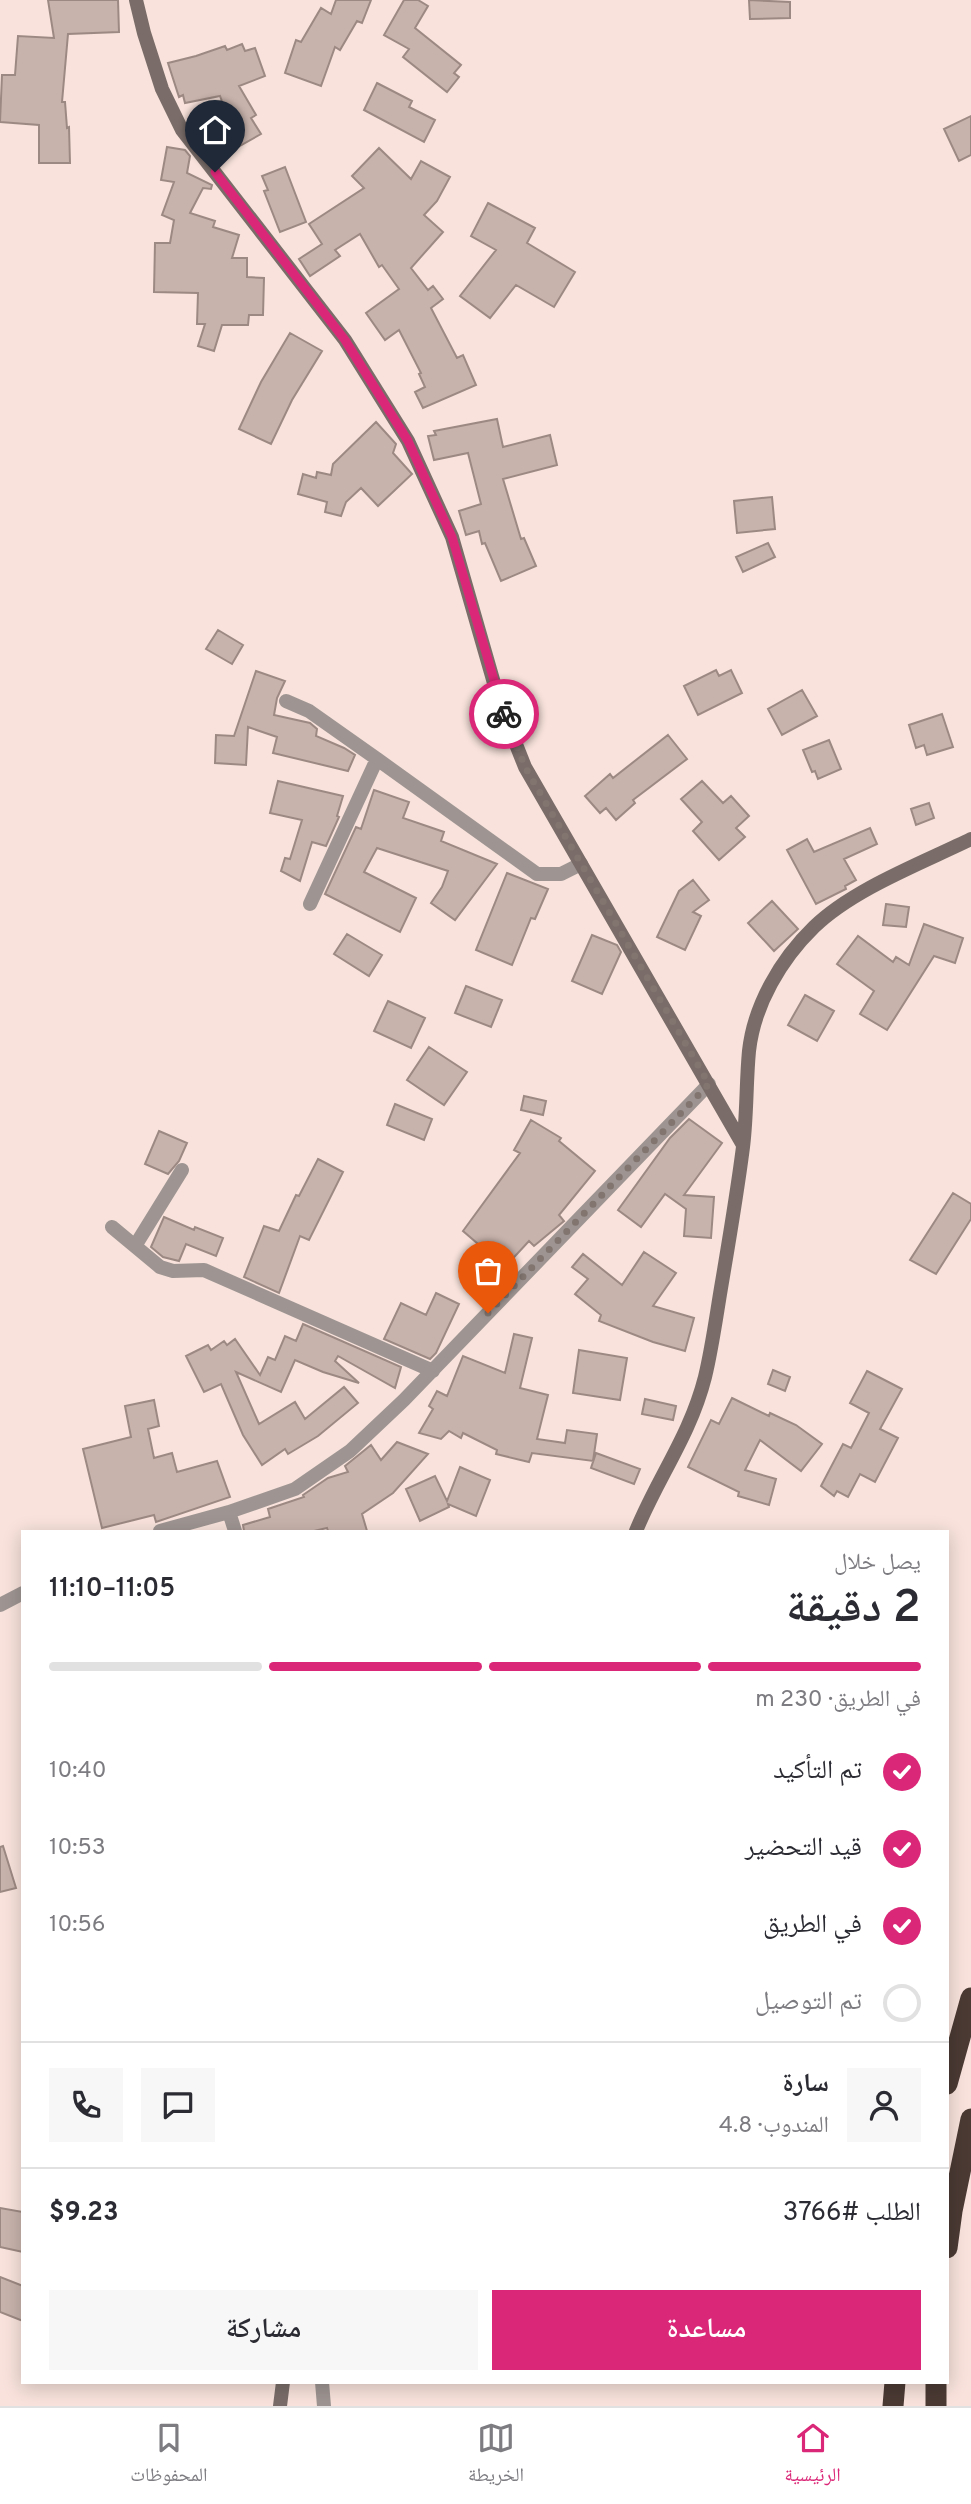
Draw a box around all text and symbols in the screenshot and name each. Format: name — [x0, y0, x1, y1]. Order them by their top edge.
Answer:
pin — [185, 100, 245, 172]
icon: home — [196, 111, 234, 149]
courier — [469, 679, 539, 749]
icon: bike — [485, 695, 523, 733]
pin — [458, 1241, 518, 1313]
icon: bag — [469, 1252, 507, 1290]
text: يصل خلال — [834, 1549, 921, 1578]
text: 11:05–11:10 — [49, 1573, 175, 1606]
text: 2 دقيقة — [786, 1580, 921, 1639]
text: في الطريق · 230 m — [755, 1686, 921, 1715]
icon: check — [883, 1753, 921, 1791]
text: تم التأكيد — [773, 1755, 862, 1788]
text: 10:40 — [49, 1757, 107, 1786]
icon: check — [883, 1830, 921, 1868]
text: قيد التحضير — [745, 1832, 862, 1865]
text: 10:53 — [49, 1834, 106, 1863]
icon: check — [883, 1907, 921, 1945]
text: في الطريق — [763, 1909, 862, 1942]
text: 10:56 — [49, 1911, 106, 1940]
text: تم التوصيل — [755, 1986, 862, 2019]
button: phone — [49, 2068, 123, 2142]
button: chat — [141, 2068, 215, 2142]
text: سارة — [782, 2068, 829, 2101]
button: person — [847, 2068, 921, 2142]
text: المندوب · 4.8 — [719, 2112, 829, 2141]
text: $9.23 — [49, 2197, 118, 2230]
text: الطلب #3766 — [783, 2197, 921, 2230]
button: مشاركة — [49, 2290, 478, 2370]
button: مساعدة — [492, 2290, 921, 2370]
tab: المحفوظات — [130, 2419, 208, 2493]
tab: الخريطة — [468, 2419, 524, 2493]
tab: الرئيسية — [784, 2419, 841, 2493]

